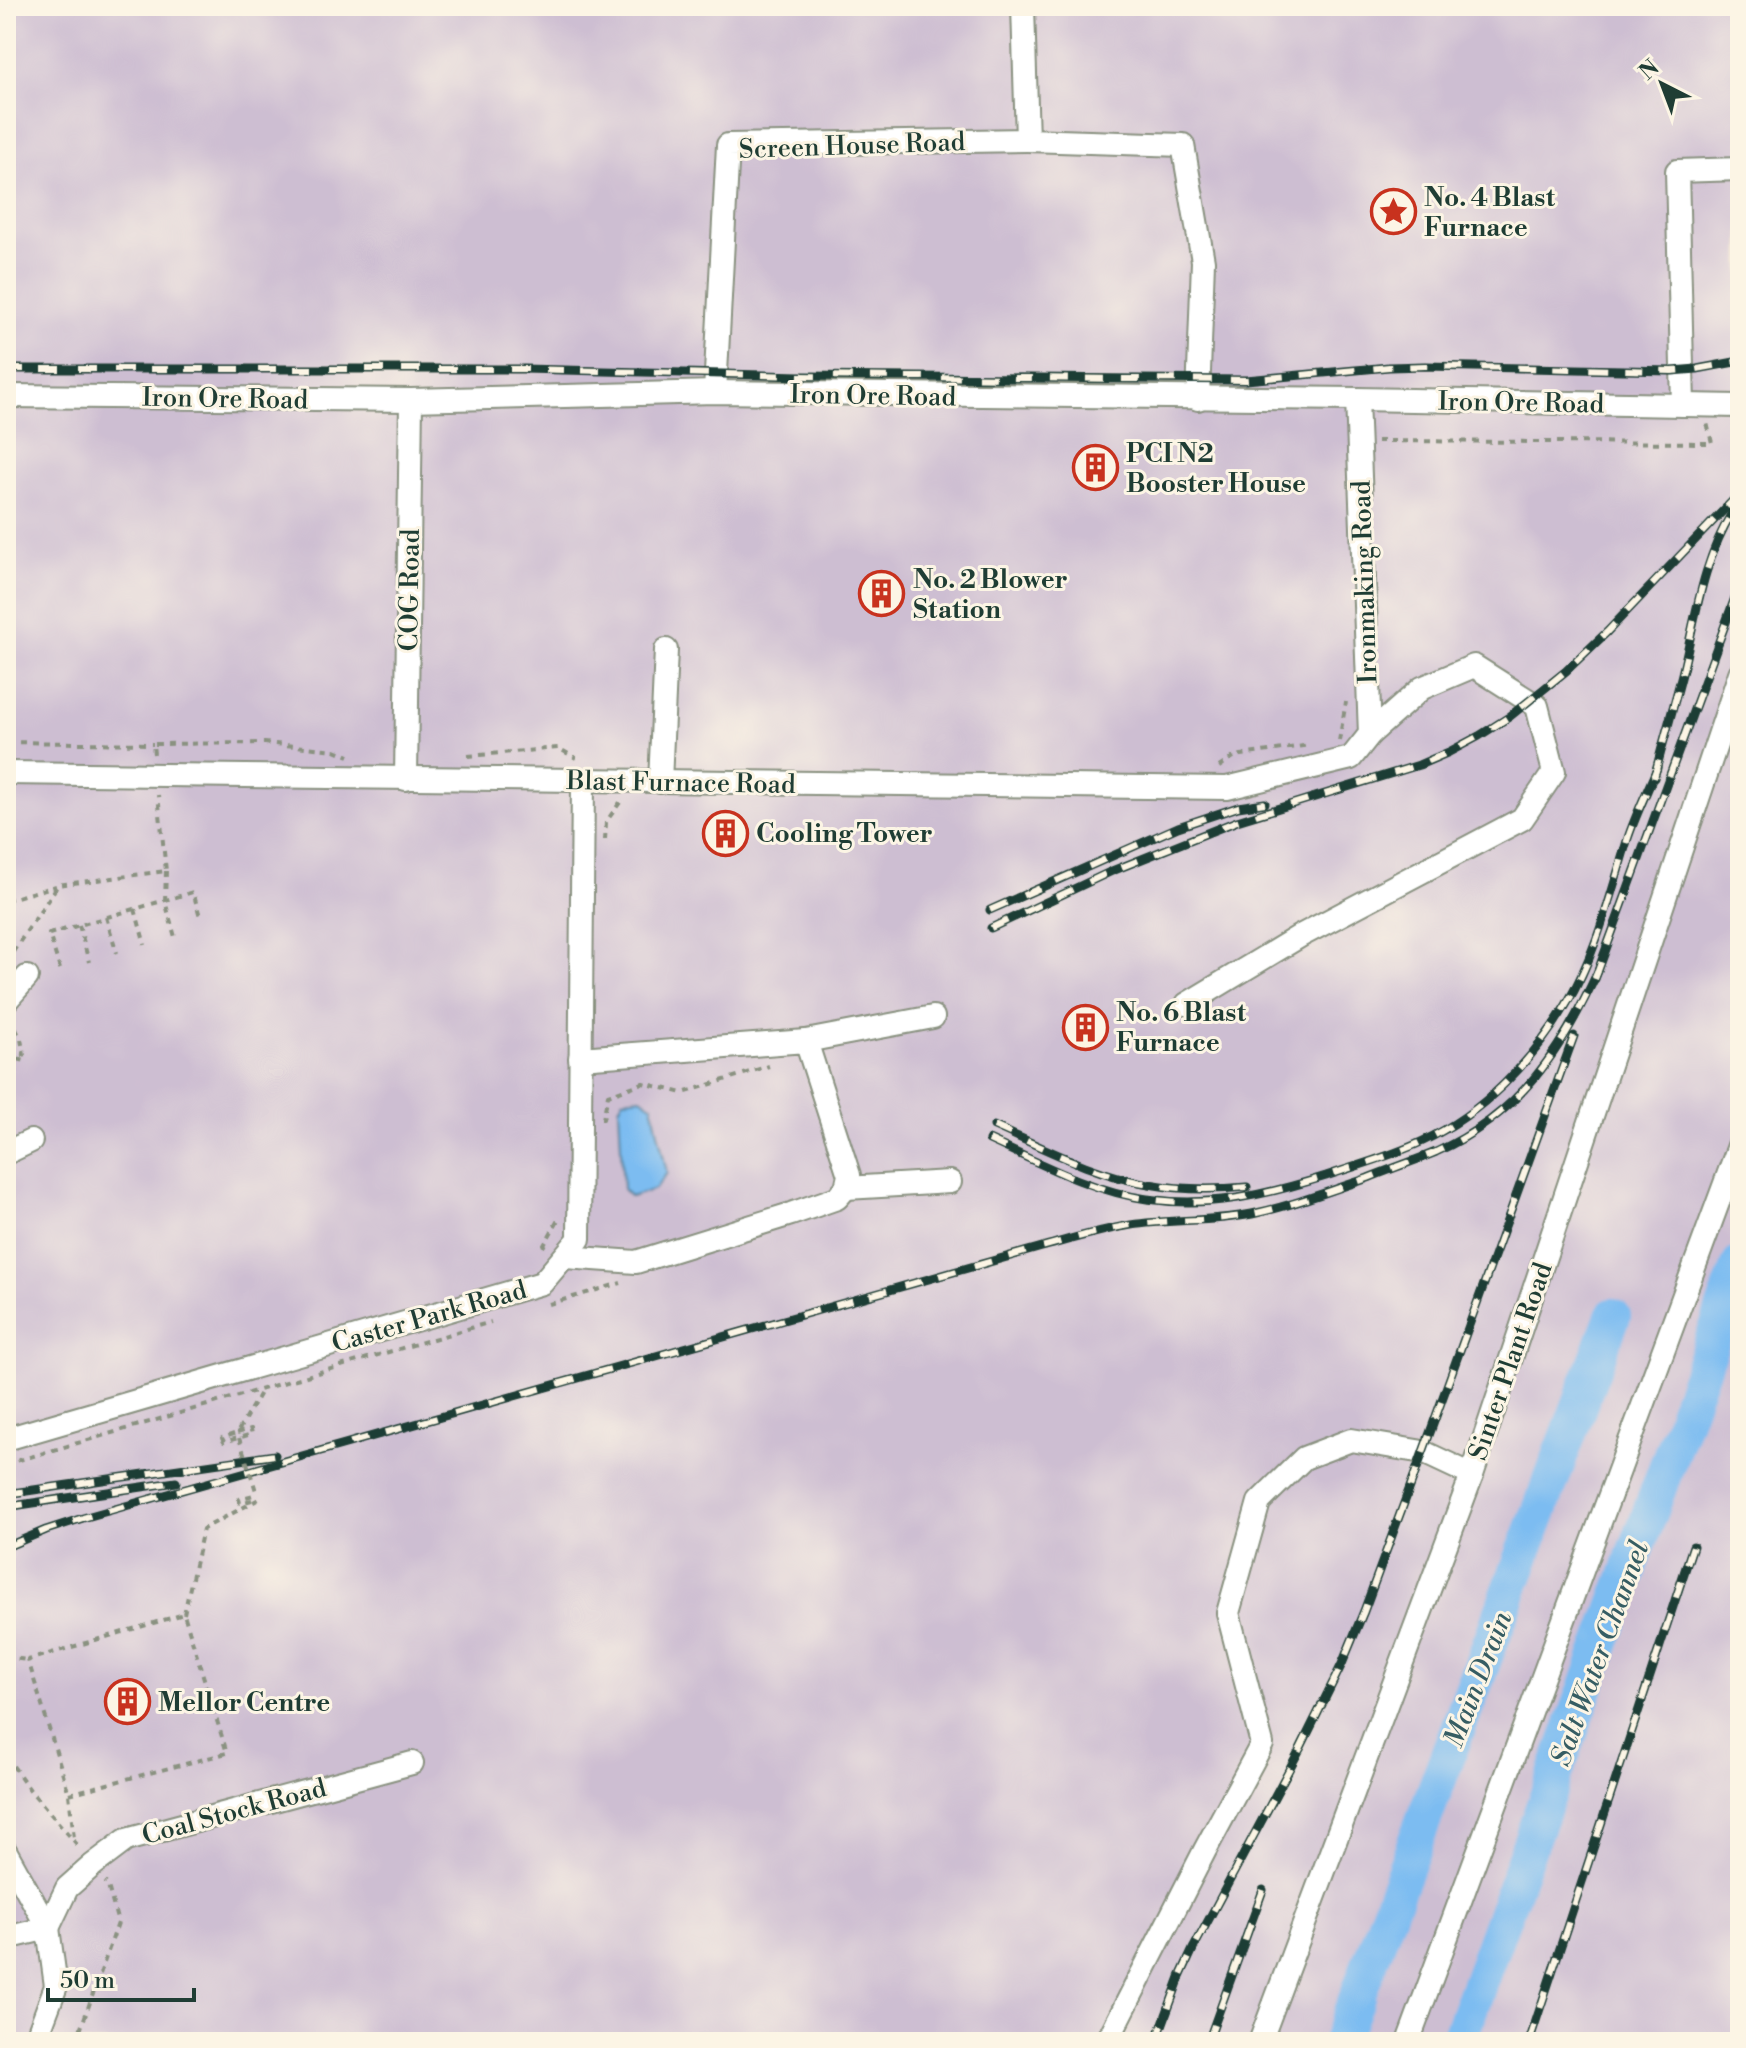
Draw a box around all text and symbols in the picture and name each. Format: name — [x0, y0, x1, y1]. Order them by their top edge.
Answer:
north arrow — [1622, 44, 1702, 124]
text: N — [1634, 54, 1666, 86]
street label: Screen House Road — [738, 126, 966, 166]
place label: No. 4 Blast Furnace — [1424, 182, 1556, 244]
place icon: No. 4 Blast Furnace — [1369, 188, 1417, 236]
street label: Iron Ore Road — [790, 379, 957, 413]
street label: Iron Ore Road — [142, 382, 309, 416]
street label: Iron Ore Road — [1438, 386, 1605, 420]
place label: PCI N2 Booster House — [1126, 438, 1306, 500]
building icon: PCI N2 Booster House — [1071, 444, 1119, 492]
street label: Ironmaking Road — [1345, 479, 1385, 684]
street label: COG Road — [393, 528, 427, 652]
place label: No. 2 Blower Station — [913, 564, 1068, 626]
building icon: No. 2 Blower Station — [858, 570, 906, 618]
street label: Blast Furnace Road — [565, 765, 796, 801]
building icon: Cooling Tower — [701, 809, 749, 857]
place label: Cooling Tower — [756, 818, 933, 850]
place label: No. 6 Blast Furnace — [1116, 997, 1247, 1059]
building icon: No. 6 Blast Furnace — [1061, 1003, 1109, 1051]
street label: Sinter Plant Road — [1462, 1258, 1560, 1464]
street label: Caster Park Road — [328, 1274, 531, 1360]
water label: Salt Water Channel — [1543, 1536, 1657, 1771]
water label: Main Drain — [1436, 1606, 1520, 1752]
building icon: Mellor Centre — [103, 1678, 151, 1726]
place label: Mellor Centre — [158, 1687, 330, 1719]
street label: Coal Stock Road — [139, 1772, 330, 1852]
scale bar — [48, 1952, 194, 2002]
text: 50 m — [60, 1966, 115, 1996]

